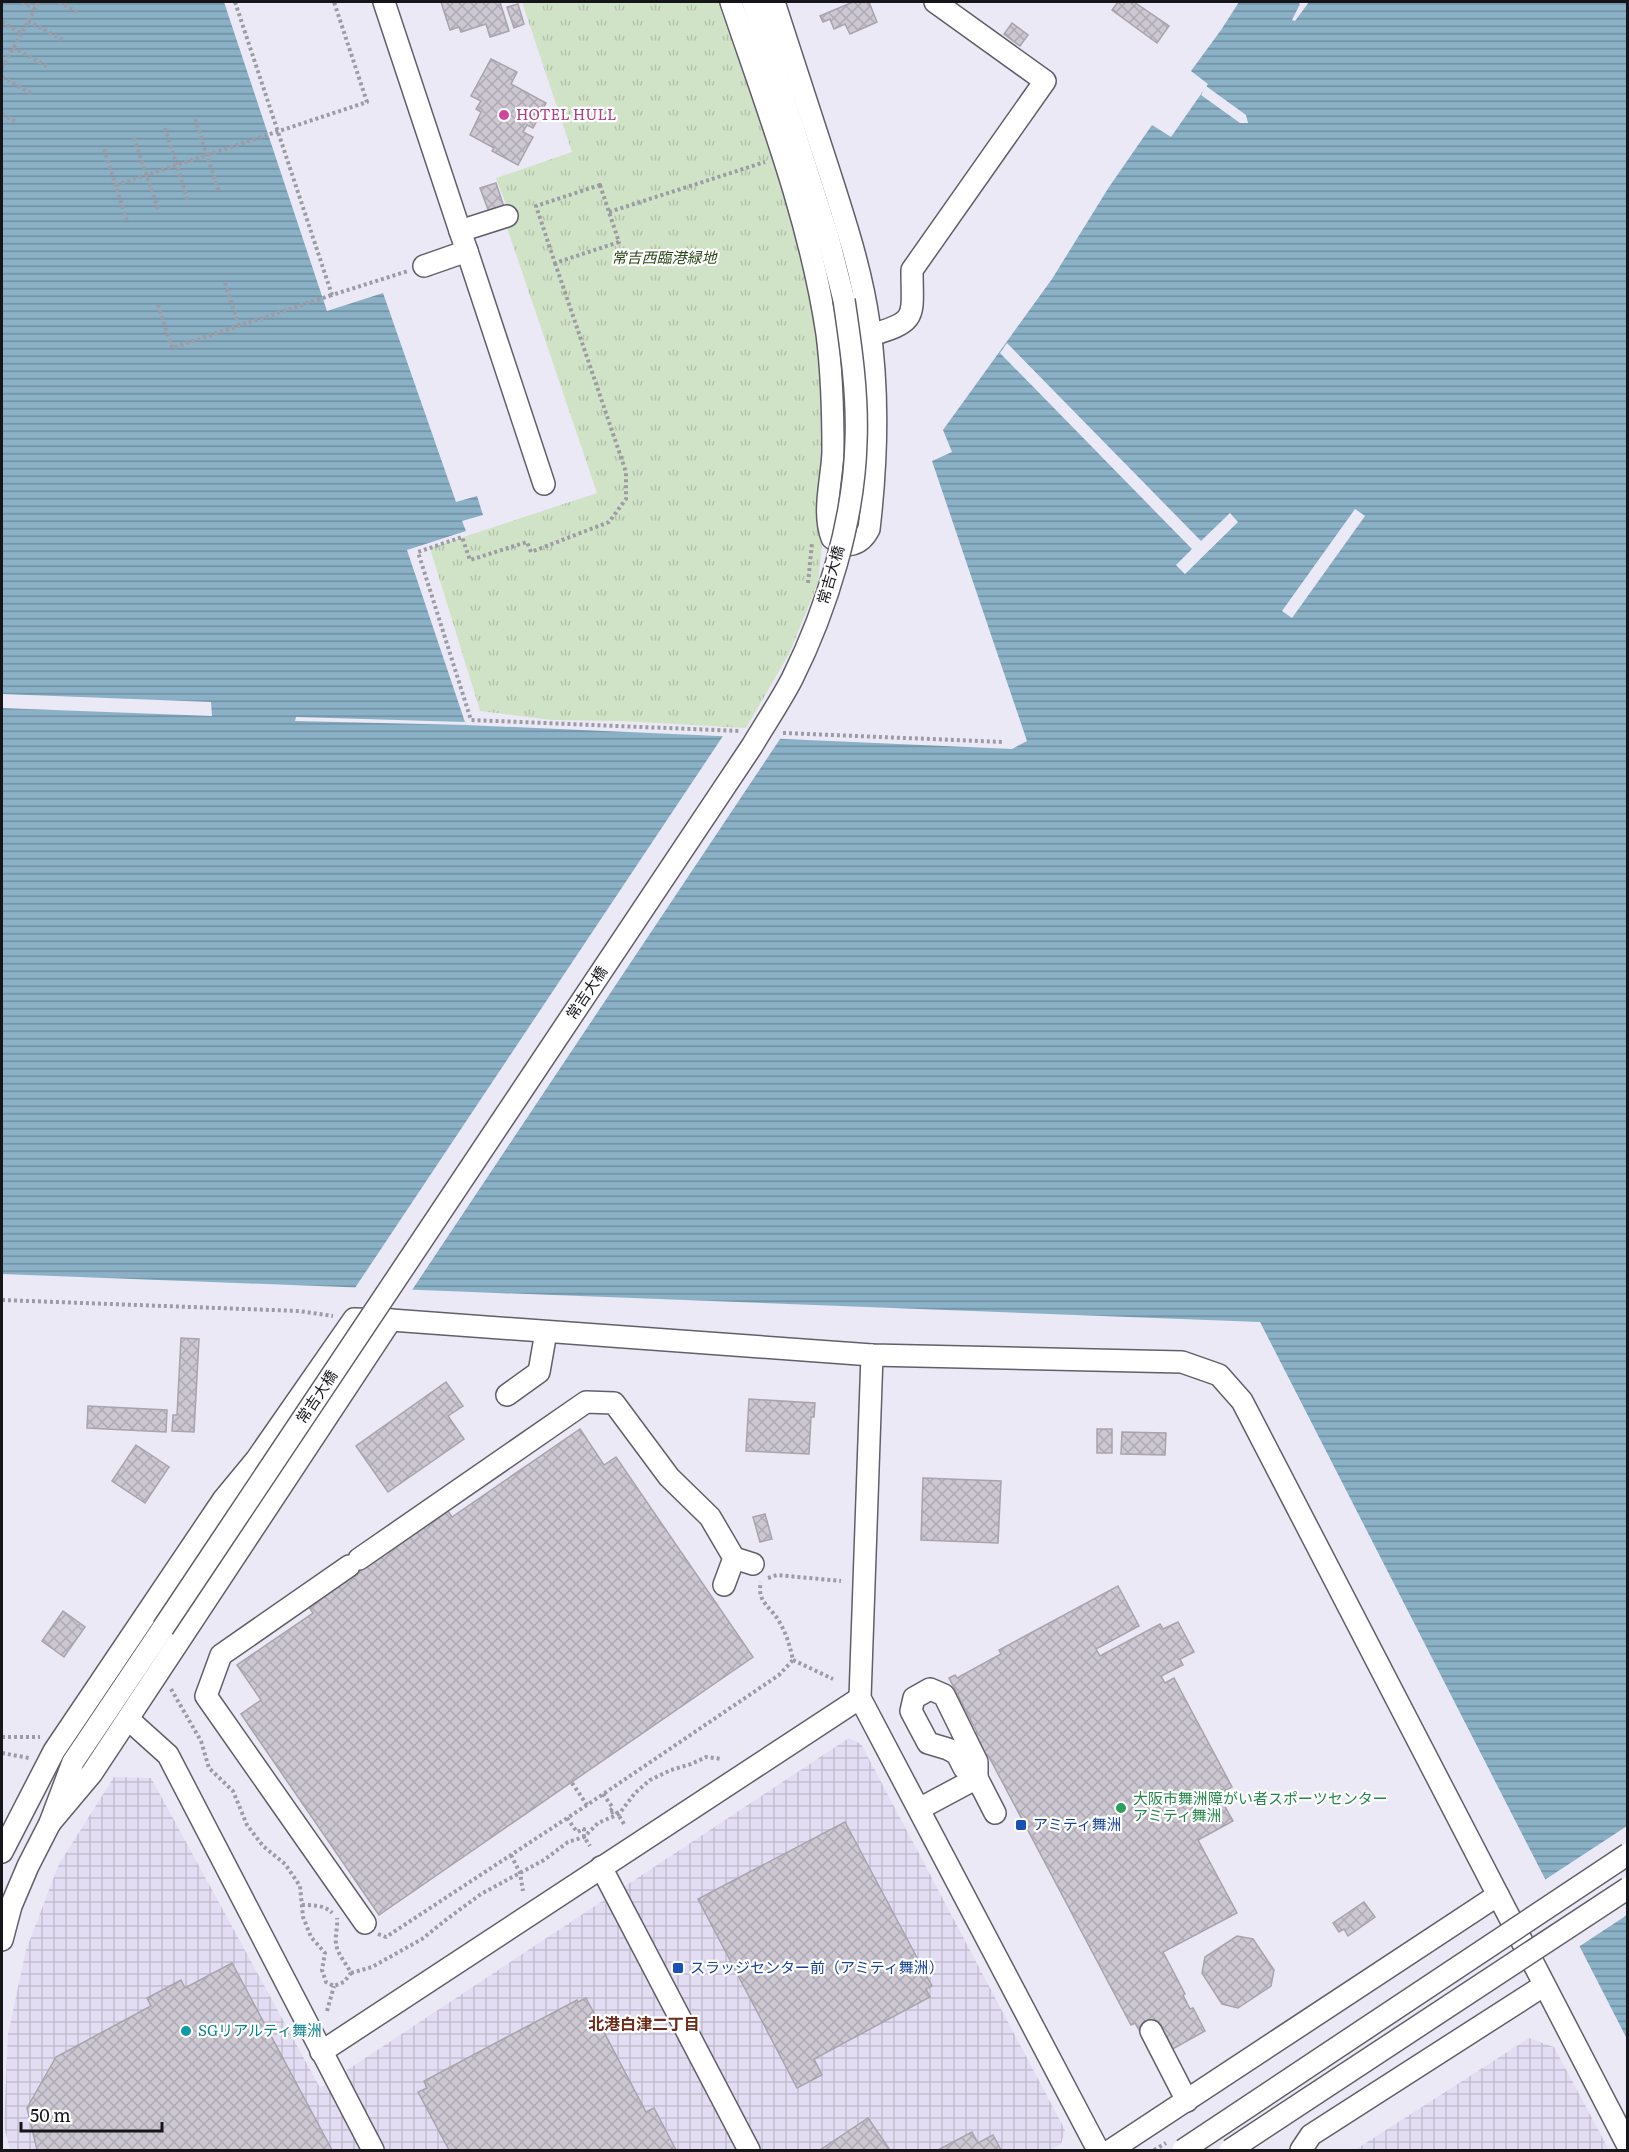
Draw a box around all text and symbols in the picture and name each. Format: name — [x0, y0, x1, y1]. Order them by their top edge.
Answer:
place label: HOTEL HULL — [516, 102, 617, 125]
marker: HOTEL HULL — [497, 108, 511, 122]
park label: 常吉西臨港緑地 — [611, 245, 718, 268]
street label: 常吉大橋 — [810, 543, 849, 607]
street label: 常吉大橋 — [559, 961, 612, 1023]
street label: 常吉大橋 — [289, 1365, 342, 1427]
place label: 大阪市舞洲障がい者スポーツセンター アミティ舞洲 — [1133, 1786, 1388, 1826]
marker: 大阪市舞洲障がい者スポーツセンター アミティ舞洲 — [1114, 1801, 1128, 1815]
place label: アミティ舞洲 — [1033, 1812, 1122, 1835]
marker: アミティ舞洲 — [1014, 1818, 1028, 1832]
place label: スラッジセンター前（アミティ舞洲） — [690, 1955, 944, 1978]
marker: スラッジセンター前（アミティ舞洲） — [671, 1961, 685, 1975]
district label: 北港白津二丁目 — [588, 2011, 700, 2035]
place label: SGリアルティ舞洲 — [198, 2018, 322, 2041]
marker: SGリアルティ舞洲 — [179, 2024, 193, 2038]
scale bar — [21, 2095, 162, 2133]
text: 50 m — [30, 2101, 71, 2128]

